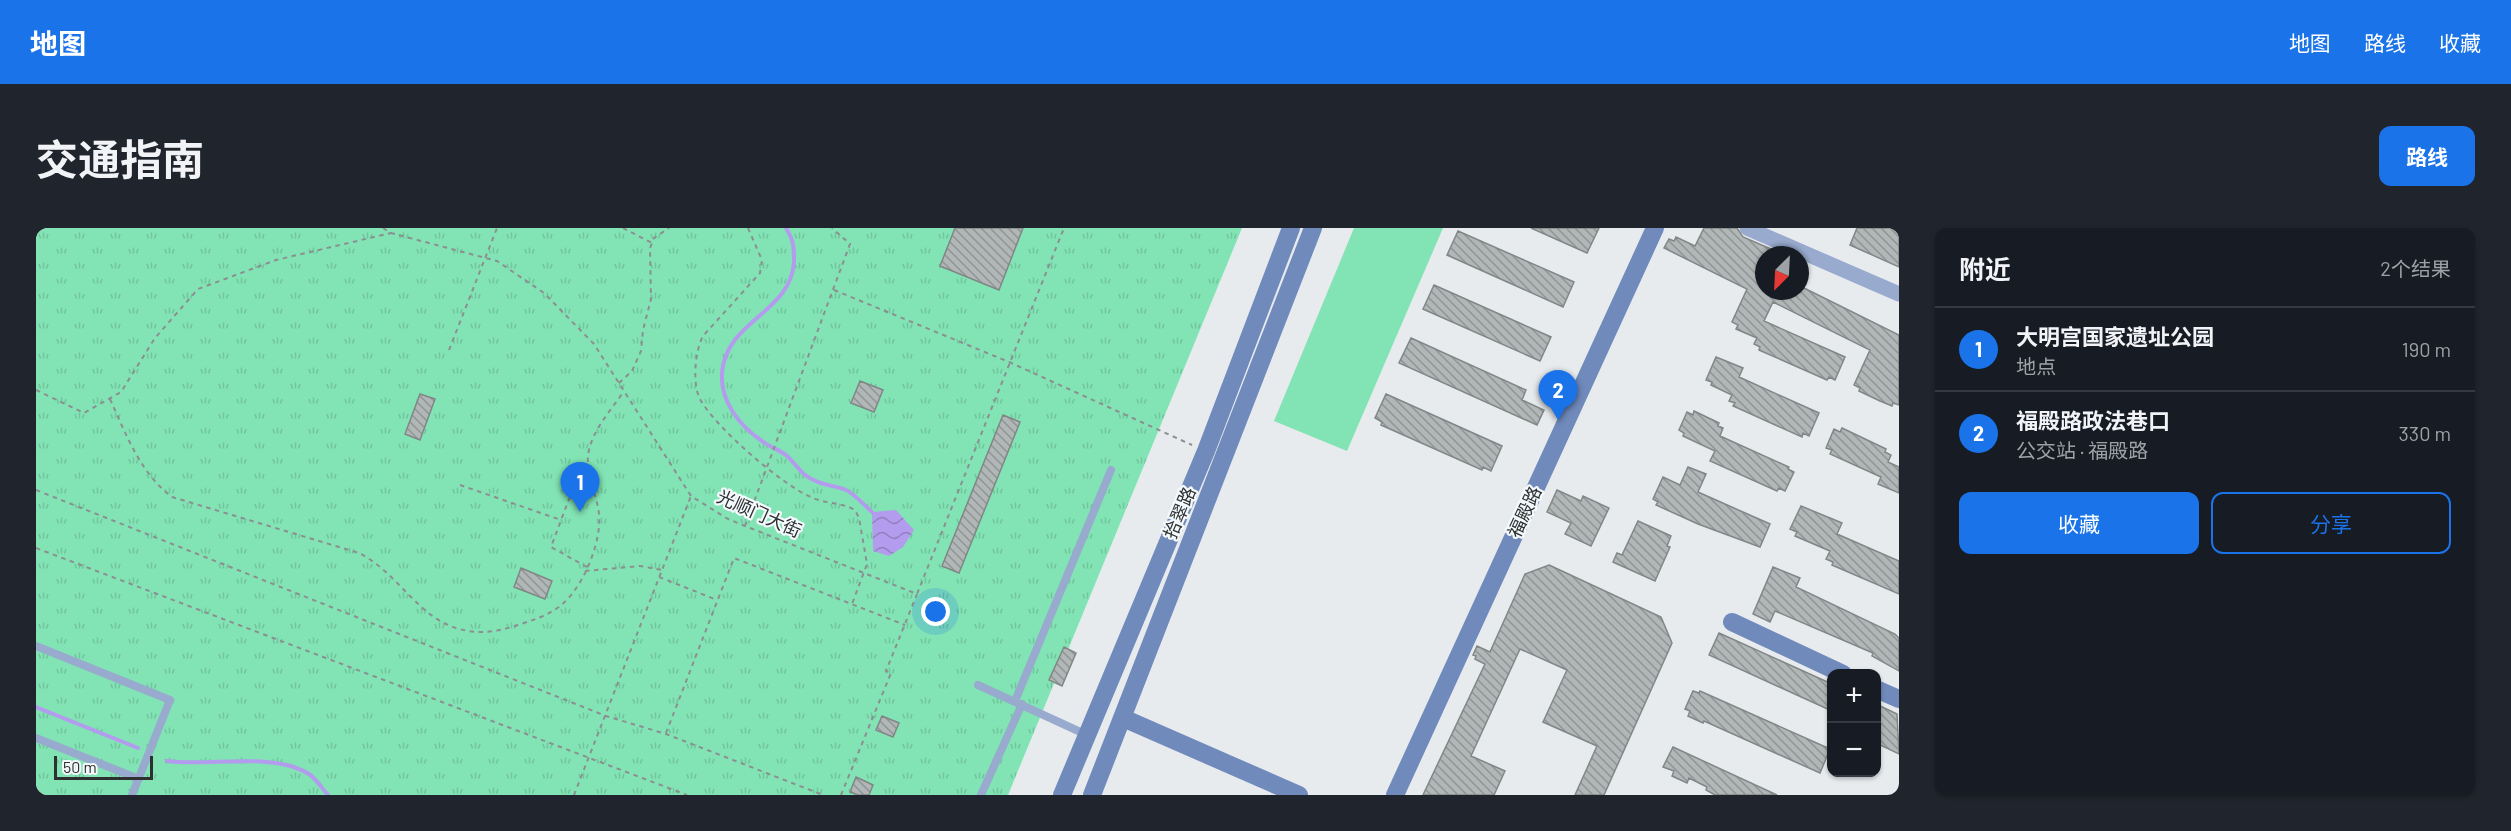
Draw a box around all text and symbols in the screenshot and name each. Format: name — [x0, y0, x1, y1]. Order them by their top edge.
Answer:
text: 地图 — [30, 26, 86, 60]
text: 地图 — [2289, 30, 2331, 55]
text: 路线 — [2364, 30, 2406, 55]
text: 收藏 — [2439, 30, 2481, 55]
button: 路线 — [2379, 126, 2475, 186]
text: 交通指南 — [36, 133, 204, 183]
north arrow — [1755, 246, 1809, 300]
text: 附近 — [1959, 253, 2011, 284]
text: 2个结果 — [2380, 256, 2451, 280]
text: 大明宫国家遗址公园 — [2016, 323, 2214, 349]
text: 1 — [1975, 337, 1982, 361]
text: 190 m — [2402, 337, 2451, 361]
text: 地点 — [2016, 354, 2056, 378]
pin: 2 — [1538, 370, 1577, 420]
text: 福殿路政法巷口 — [2016, 407, 2170, 433]
text: 2 — [1973, 421, 1984, 445]
text: 330 m — [2399, 421, 2451, 445]
text: 公交站 · 福殿路 — [2016, 438, 2148, 462]
pin: 1 — [560, 462, 600, 512]
street label: 福殿路 — [1503, 482, 1545, 541]
street label: 拾翠路 — [1158, 483, 1200, 542]
street label: 光顺门大街 — [714, 485, 805, 541]
button: 收藏 — [1959, 492, 2199, 554]
button: 分享 — [2211, 492, 2451, 554]
your location — [921, 597, 950, 626]
map controls — [1827, 669, 1881, 777]
button: + — [1827, 669, 1881, 723]
button: − — [1827, 723, 1881, 777]
scale bar — [54, 753, 153, 780]
text: 50 m — [63, 757, 97, 776]

